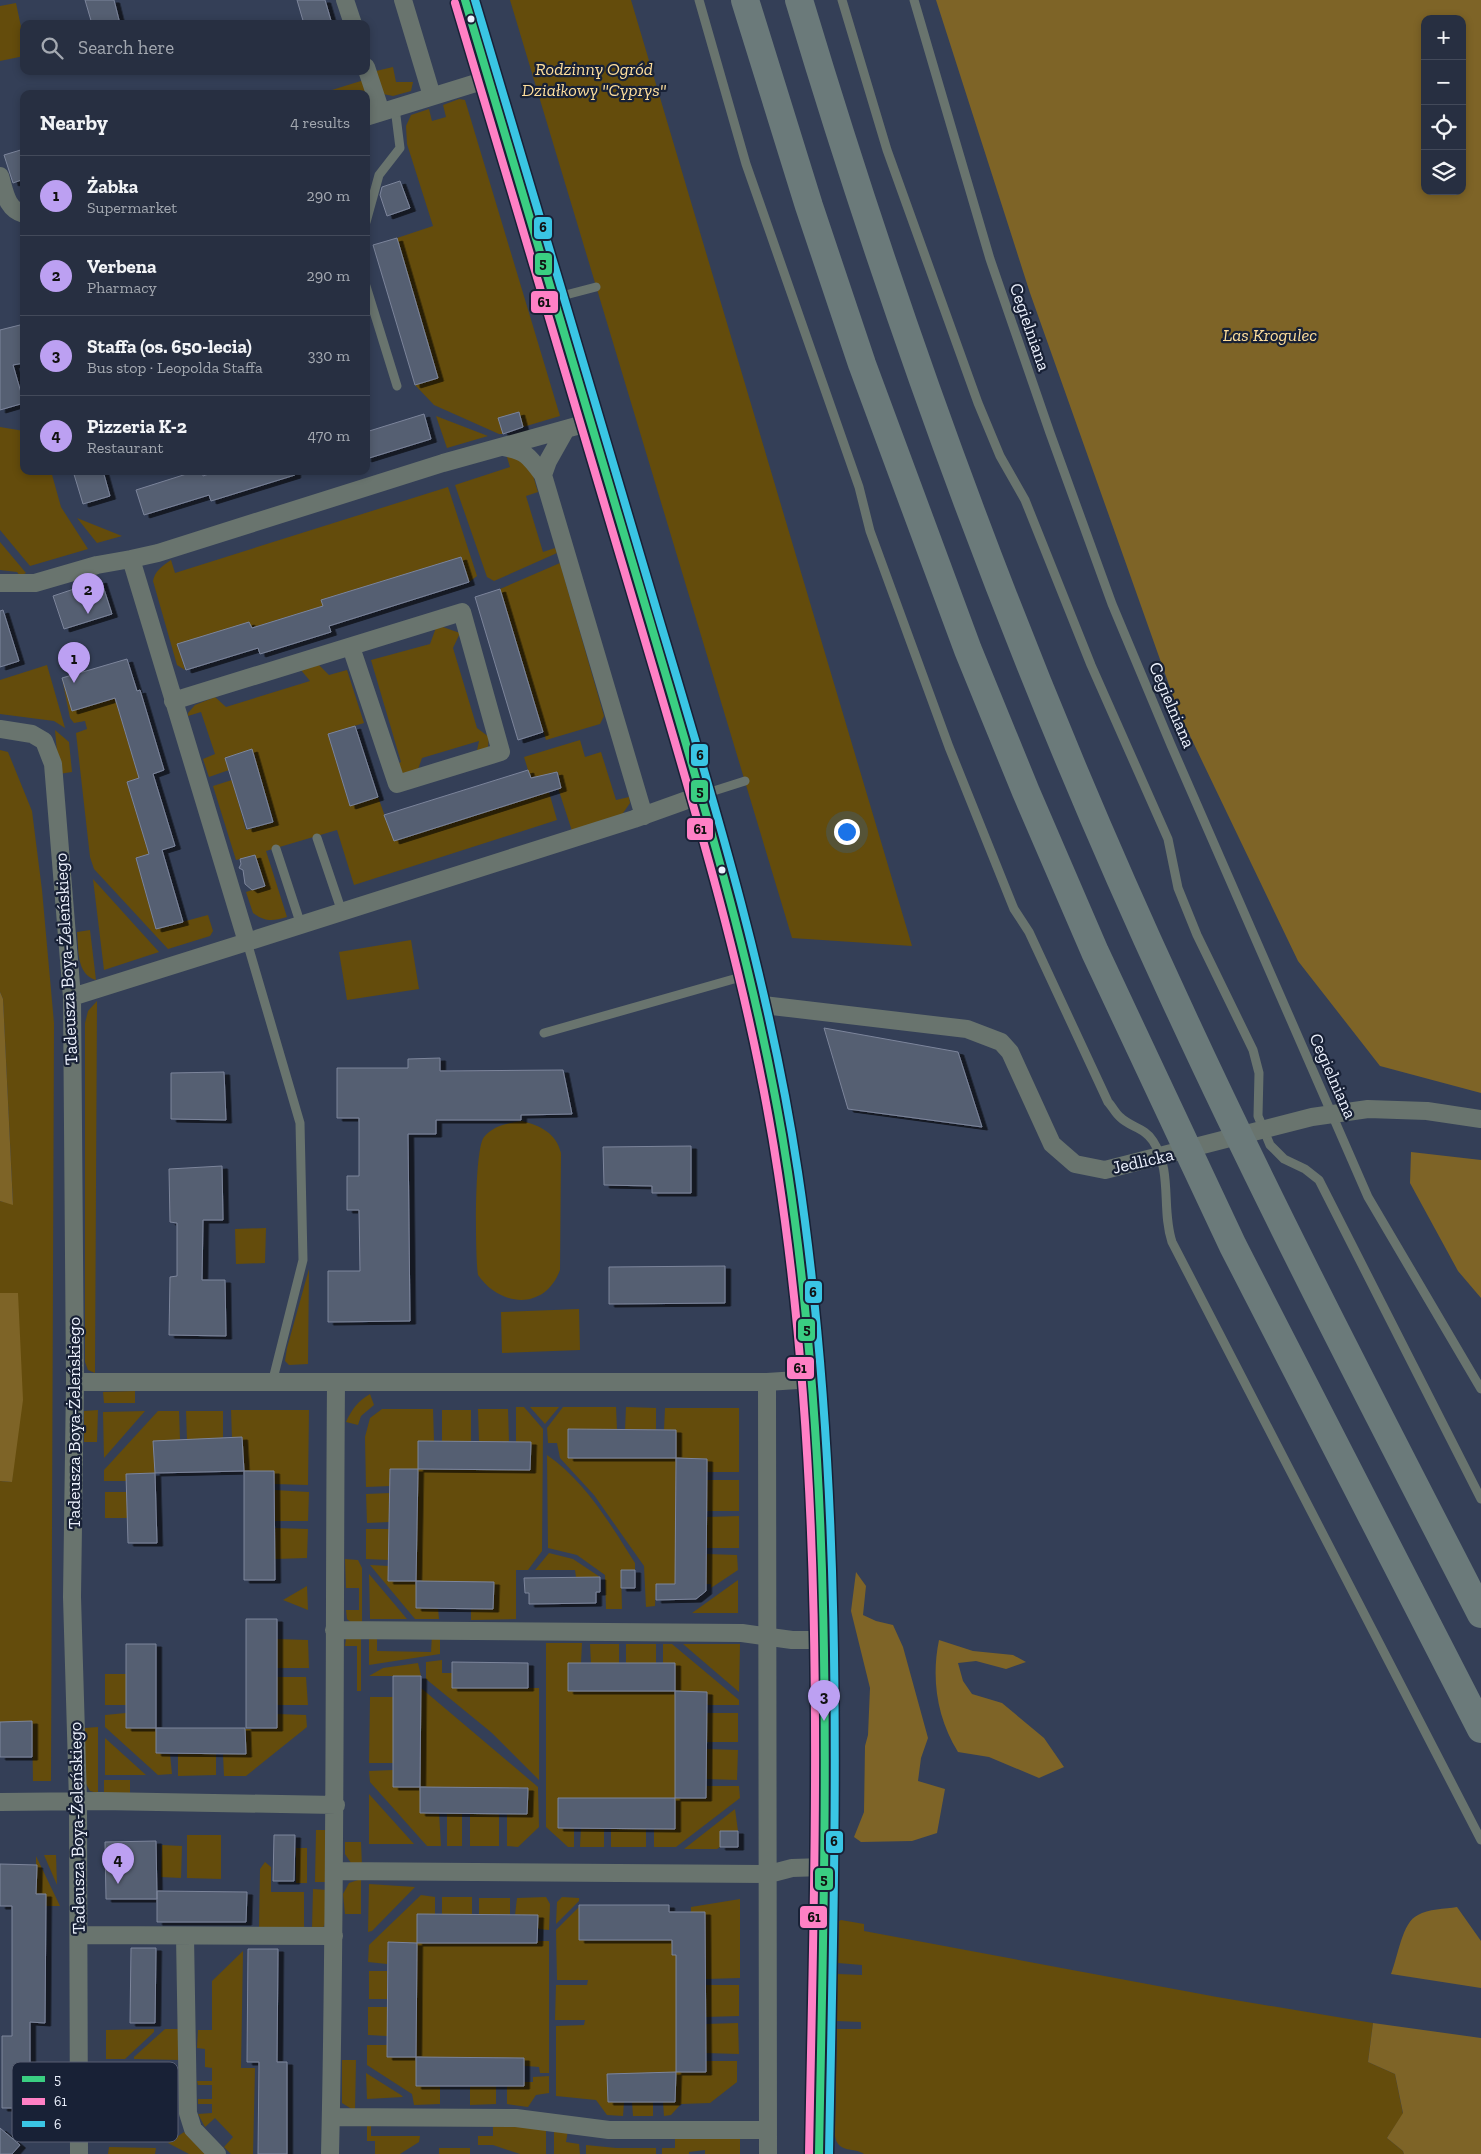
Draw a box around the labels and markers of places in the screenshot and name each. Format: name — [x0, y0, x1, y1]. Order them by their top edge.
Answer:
unlabelled marker — [466, 14, 476, 24]
pin: 2 — [72, 573, 104, 614]
pin: 1 — [58, 642, 90, 683]
unlabelled marker — [717, 865, 727, 875]
pin: 3 — [808, 1680, 840, 1721]
pin: 4 — [102, 1843, 134, 1884]

